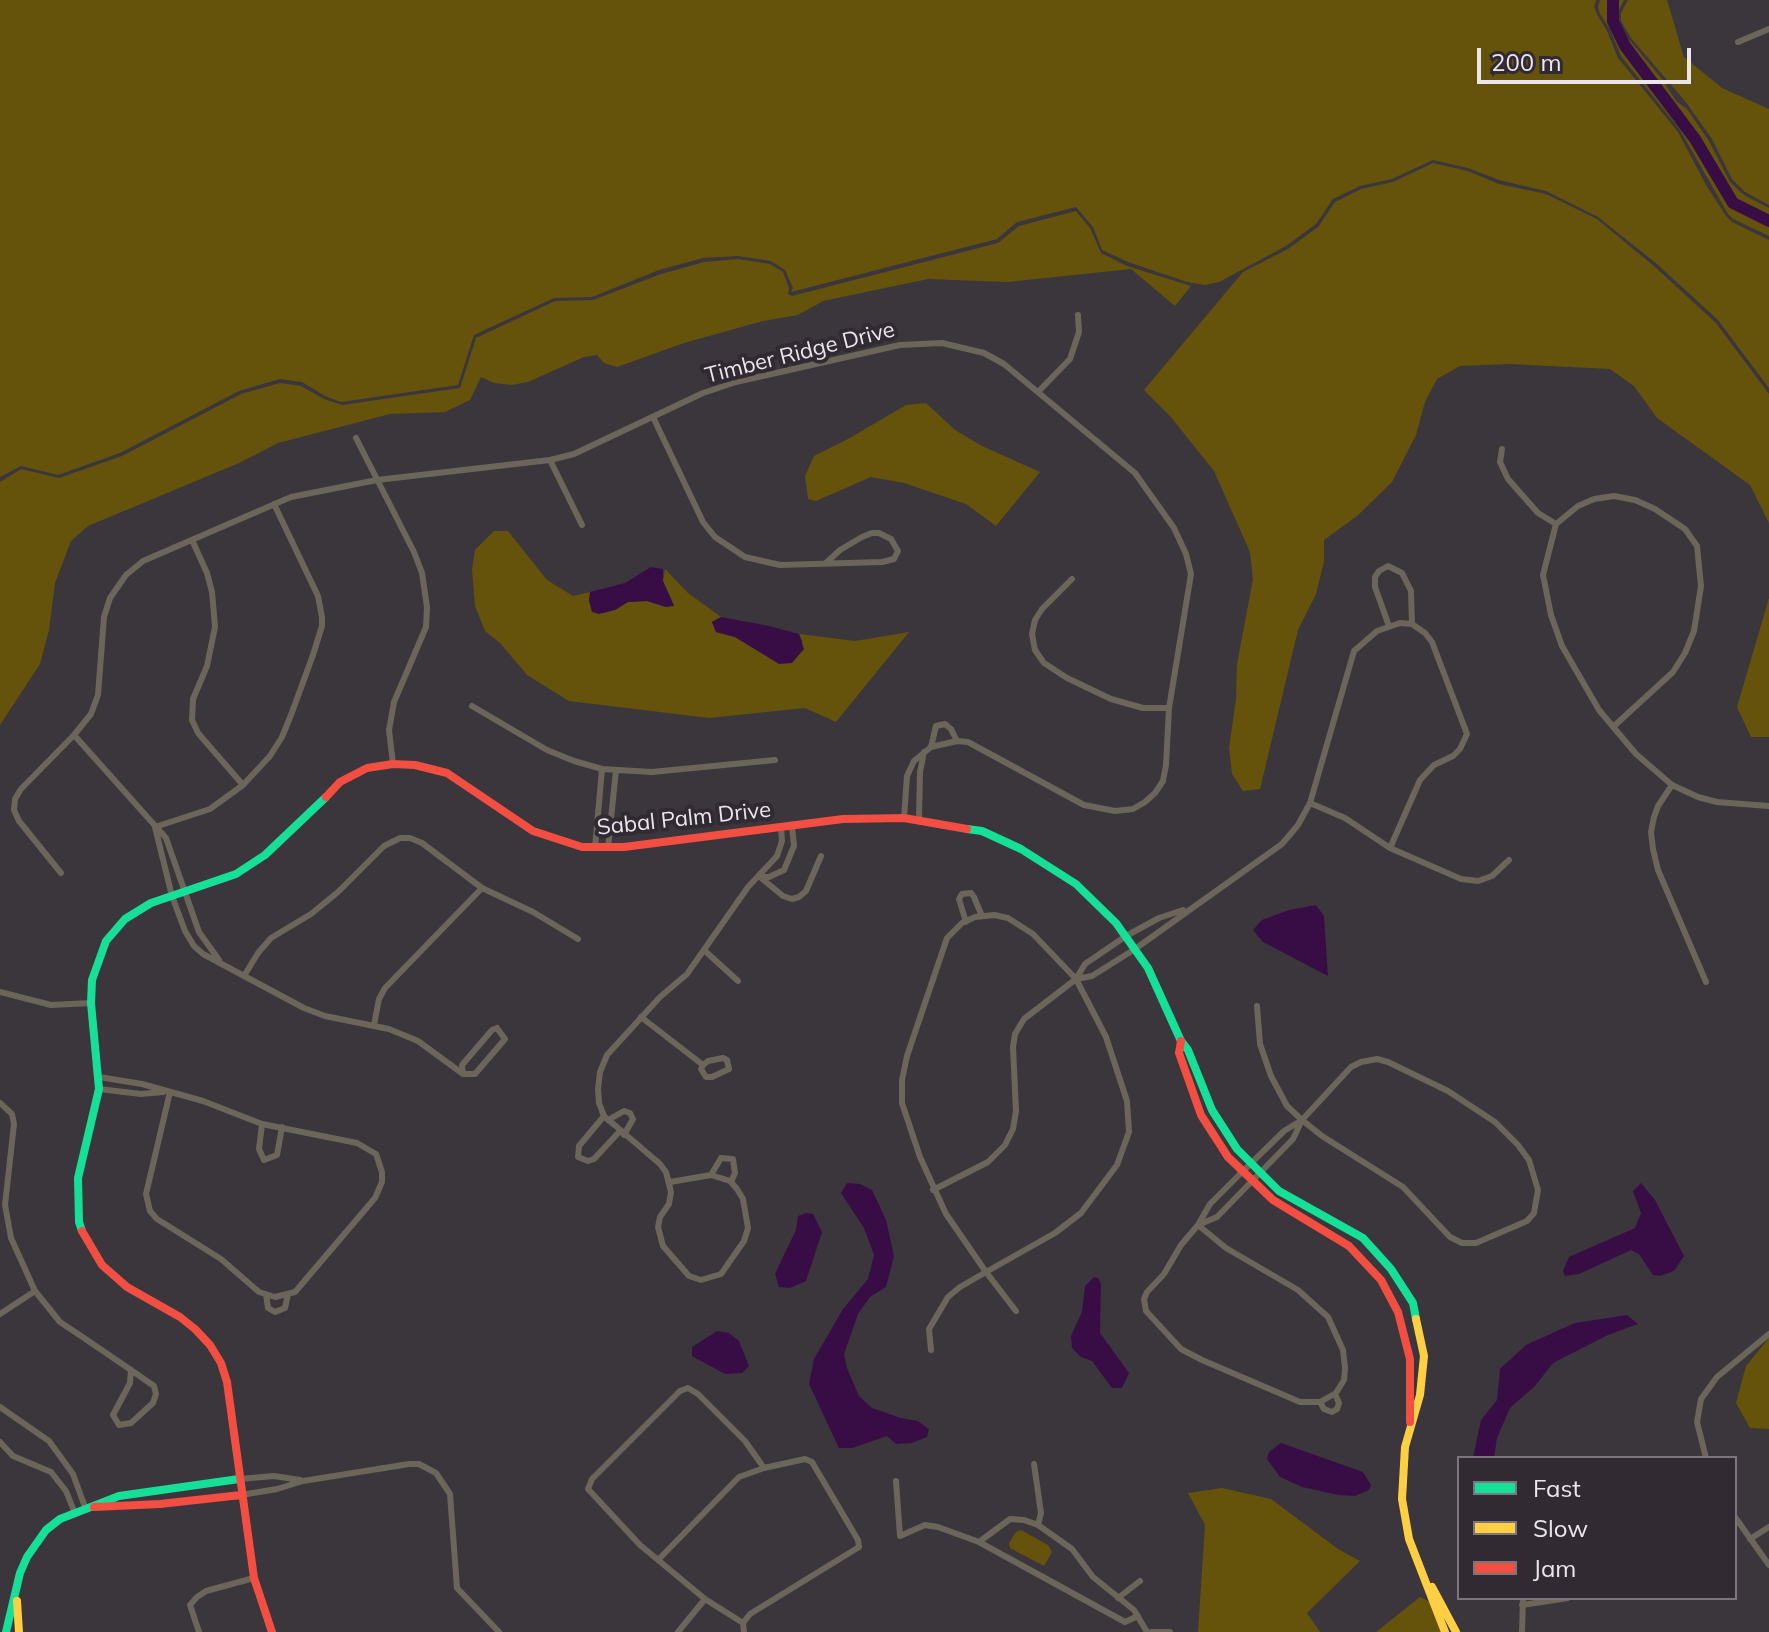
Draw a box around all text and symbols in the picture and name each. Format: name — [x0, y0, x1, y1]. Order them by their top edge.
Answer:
scale bar — [1481, 32, 1695, 82]
text: 200 m — [1491, 47, 1562, 77]
street label: Timber Ridge Drive — [702, 317, 898, 389]
street label: Sabal Palm Drive — [596, 797, 772, 841]
legend — [1457, 1456, 1737, 1600]
text: Fast — [1533, 1473, 1581, 1503]
text: Slow — [1533, 1513, 1588, 1543]
text: Jam — [1533, 1553, 1576, 1583]

